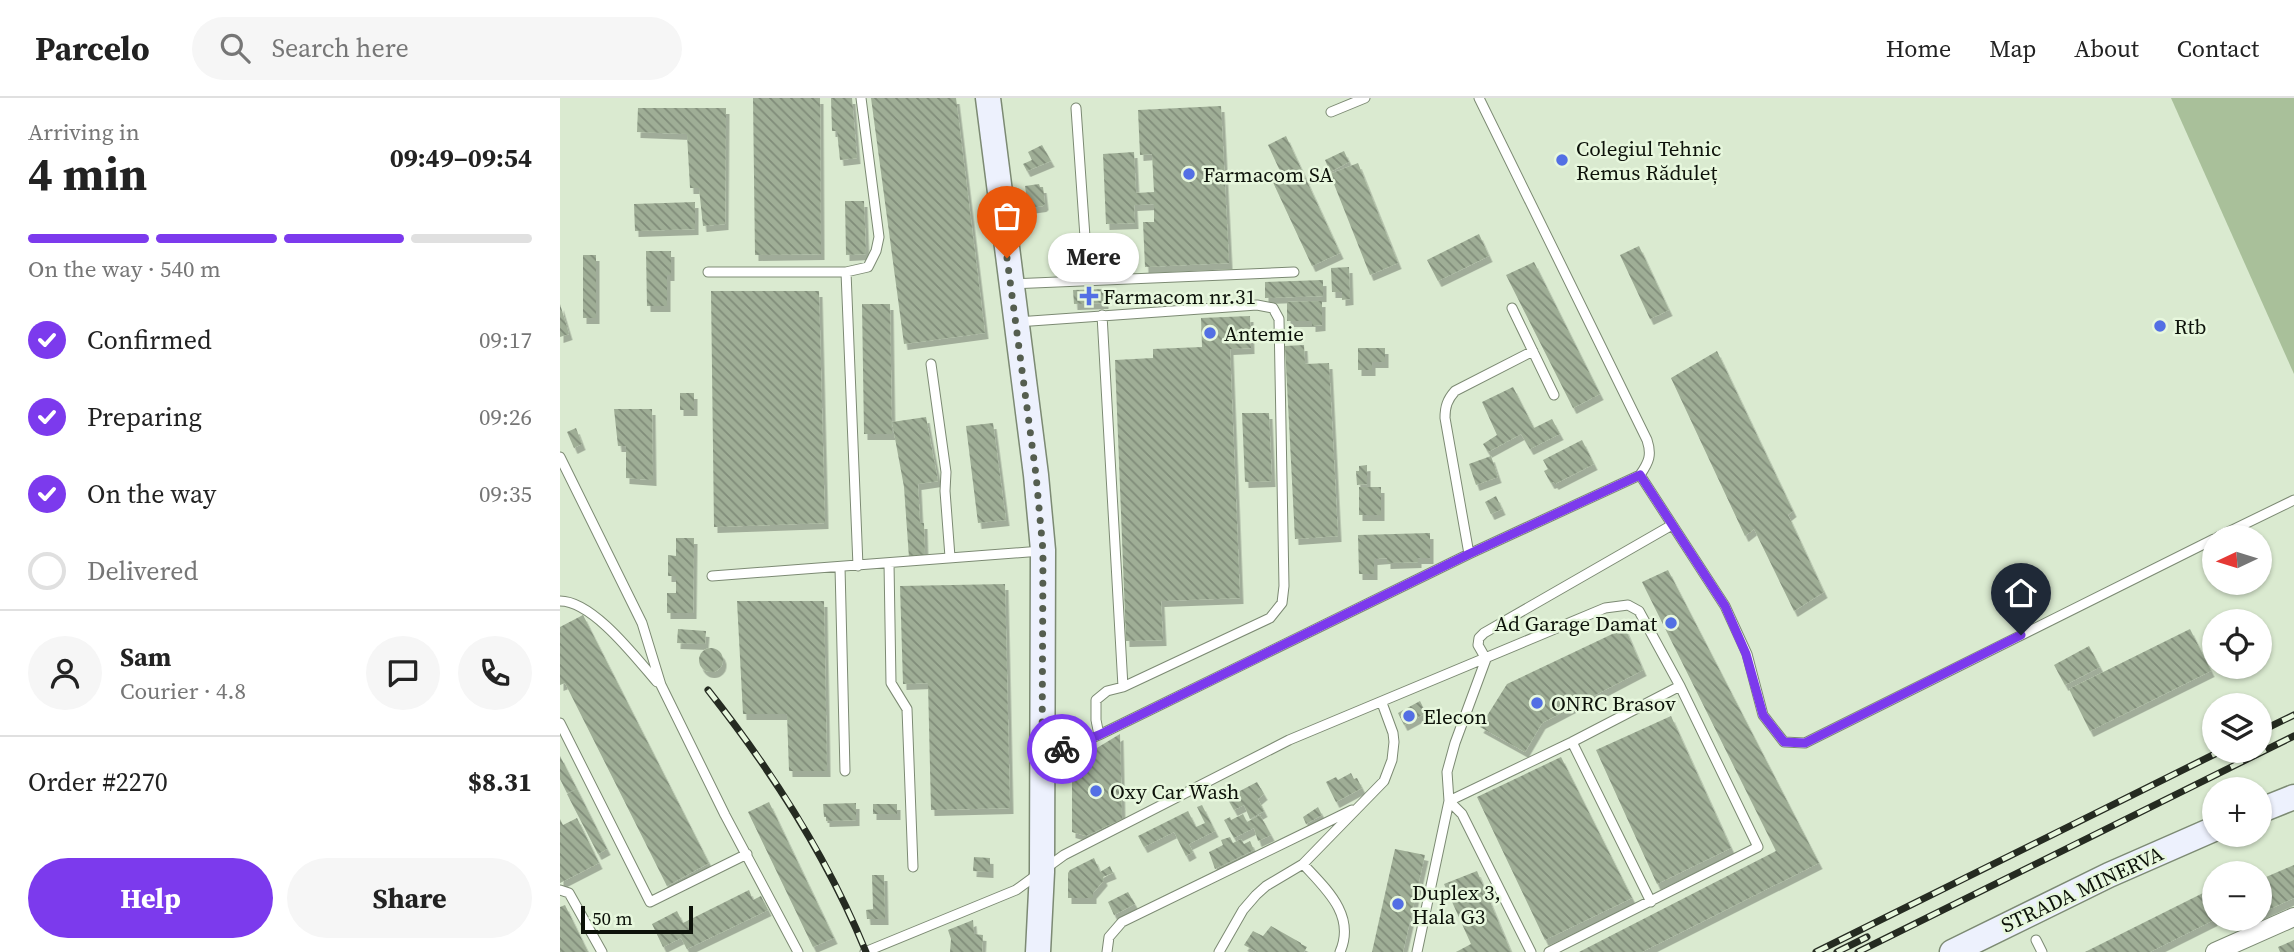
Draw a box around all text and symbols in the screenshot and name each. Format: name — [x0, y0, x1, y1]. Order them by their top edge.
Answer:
search box — [192, 17, 682, 80]
text: Parcelo — [35, 26, 150, 71]
icon: search — [216, 29, 254, 67]
text: Search here — [272, 30, 409, 66]
text: Home — [1886, 32, 1951, 65]
text: Map — [1989, 32, 2036, 65]
text: About — [2074, 32, 2139, 65]
text: Contact — [2177, 32, 2259, 65]
text: Arriving in — [28, 116, 140, 148]
place label: Colegiul Tehnic Remus Răduleț — [1576, 134, 1721, 187]
text: 09:49–09:54 — [390, 140, 532, 176]
text: 4 min — [28, 142, 147, 205]
marker: Colegiul Tehnic Remus Răduleț — [1554, 152, 1570, 168]
place label: Farmacom SA — [1203, 160, 1333, 189]
marker: Farmacom SA — [1181, 166, 1197, 182]
pin — [977, 186, 1037, 258]
icon: bag — [988, 197, 1026, 235]
callout: Mere — [1049, 234, 1140, 282]
text: Mere — [1066, 241, 1121, 273]
text: On the way · 540 m — [28, 253, 221, 285]
place label: Farmacom nr.31 — [1103, 282, 1256, 311]
marker: Farmacom nr.31 — [1081, 288, 1097, 304]
place label: Rtb — [2174, 312, 2206, 341]
marker: Rtb — [2152, 318, 2168, 334]
place label: Antemie — [1224, 319, 1304, 348]
icon: check — [28, 321, 66, 359]
text: Confirmed — [87, 322, 212, 358]
text: 09:17 — [479, 324, 532, 356]
marker: Antemie — [1202, 325, 1218, 341]
icon: check — [28, 398, 66, 436]
text: Preparing — [87, 399, 202, 435]
text: 09:26 — [479, 401, 532, 433]
icon: check — [28, 475, 66, 513]
text: On the way — [87, 476, 216, 512]
text: 09:35 — [479, 478, 532, 510]
north arrow — [2202, 525, 2272, 595]
map controls — [2202, 525, 2272, 931]
text: Delivered — [87, 553, 198, 589]
pin — [1991, 563, 2051, 635]
icon: home — [2002, 574, 2040, 612]
place label: Ad Garage Damat — [1494, 609, 1657, 638]
button: locate — [2202, 609, 2272, 679]
marker: Ad Garage Damat — [1663, 615, 1679, 631]
button: person — [28, 636, 102, 710]
button: chat — [366, 636, 440, 710]
button: phone — [458, 636, 532, 710]
text: Sam — [120, 639, 171, 675]
text: Courier · 4.8 — [120, 675, 246, 707]
place label: ONRC Brasov — [1551, 689, 1676, 718]
button: layers — [2202, 693, 2272, 763]
marker: ONRC Brasov — [1529, 695, 1545, 711]
place label: Elecon — [1423, 702, 1487, 731]
marker: Elecon — [1401, 708, 1417, 724]
courier — [1027, 714, 1097, 784]
icon: bike — [1043, 730, 1081, 768]
text: Order #2270 — [28, 764, 168, 800]
text: $8.31 — [468, 764, 532, 800]
place label: Oxy Car Wash — [1110, 777, 1239, 806]
button: + — [2202, 777, 2272, 847]
marker: Oxy Car Wash — [1088, 783, 1104, 799]
street label: STRADA MINERVA — [1996, 839, 2168, 939]
button: Help — [28, 858, 273, 938]
button: Share — [287, 858, 532, 938]
button: − — [2202, 861, 2272, 931]
place label: Duplex 3, Hala G3 — [1412, 878, 1501, 931]
marker: Duplex 3, Hala G3 — [1390, 896, 1406, 912]
scale bar — [581, 903, 693, 935]
text: 50 m — [592, 905, 633, 931]

